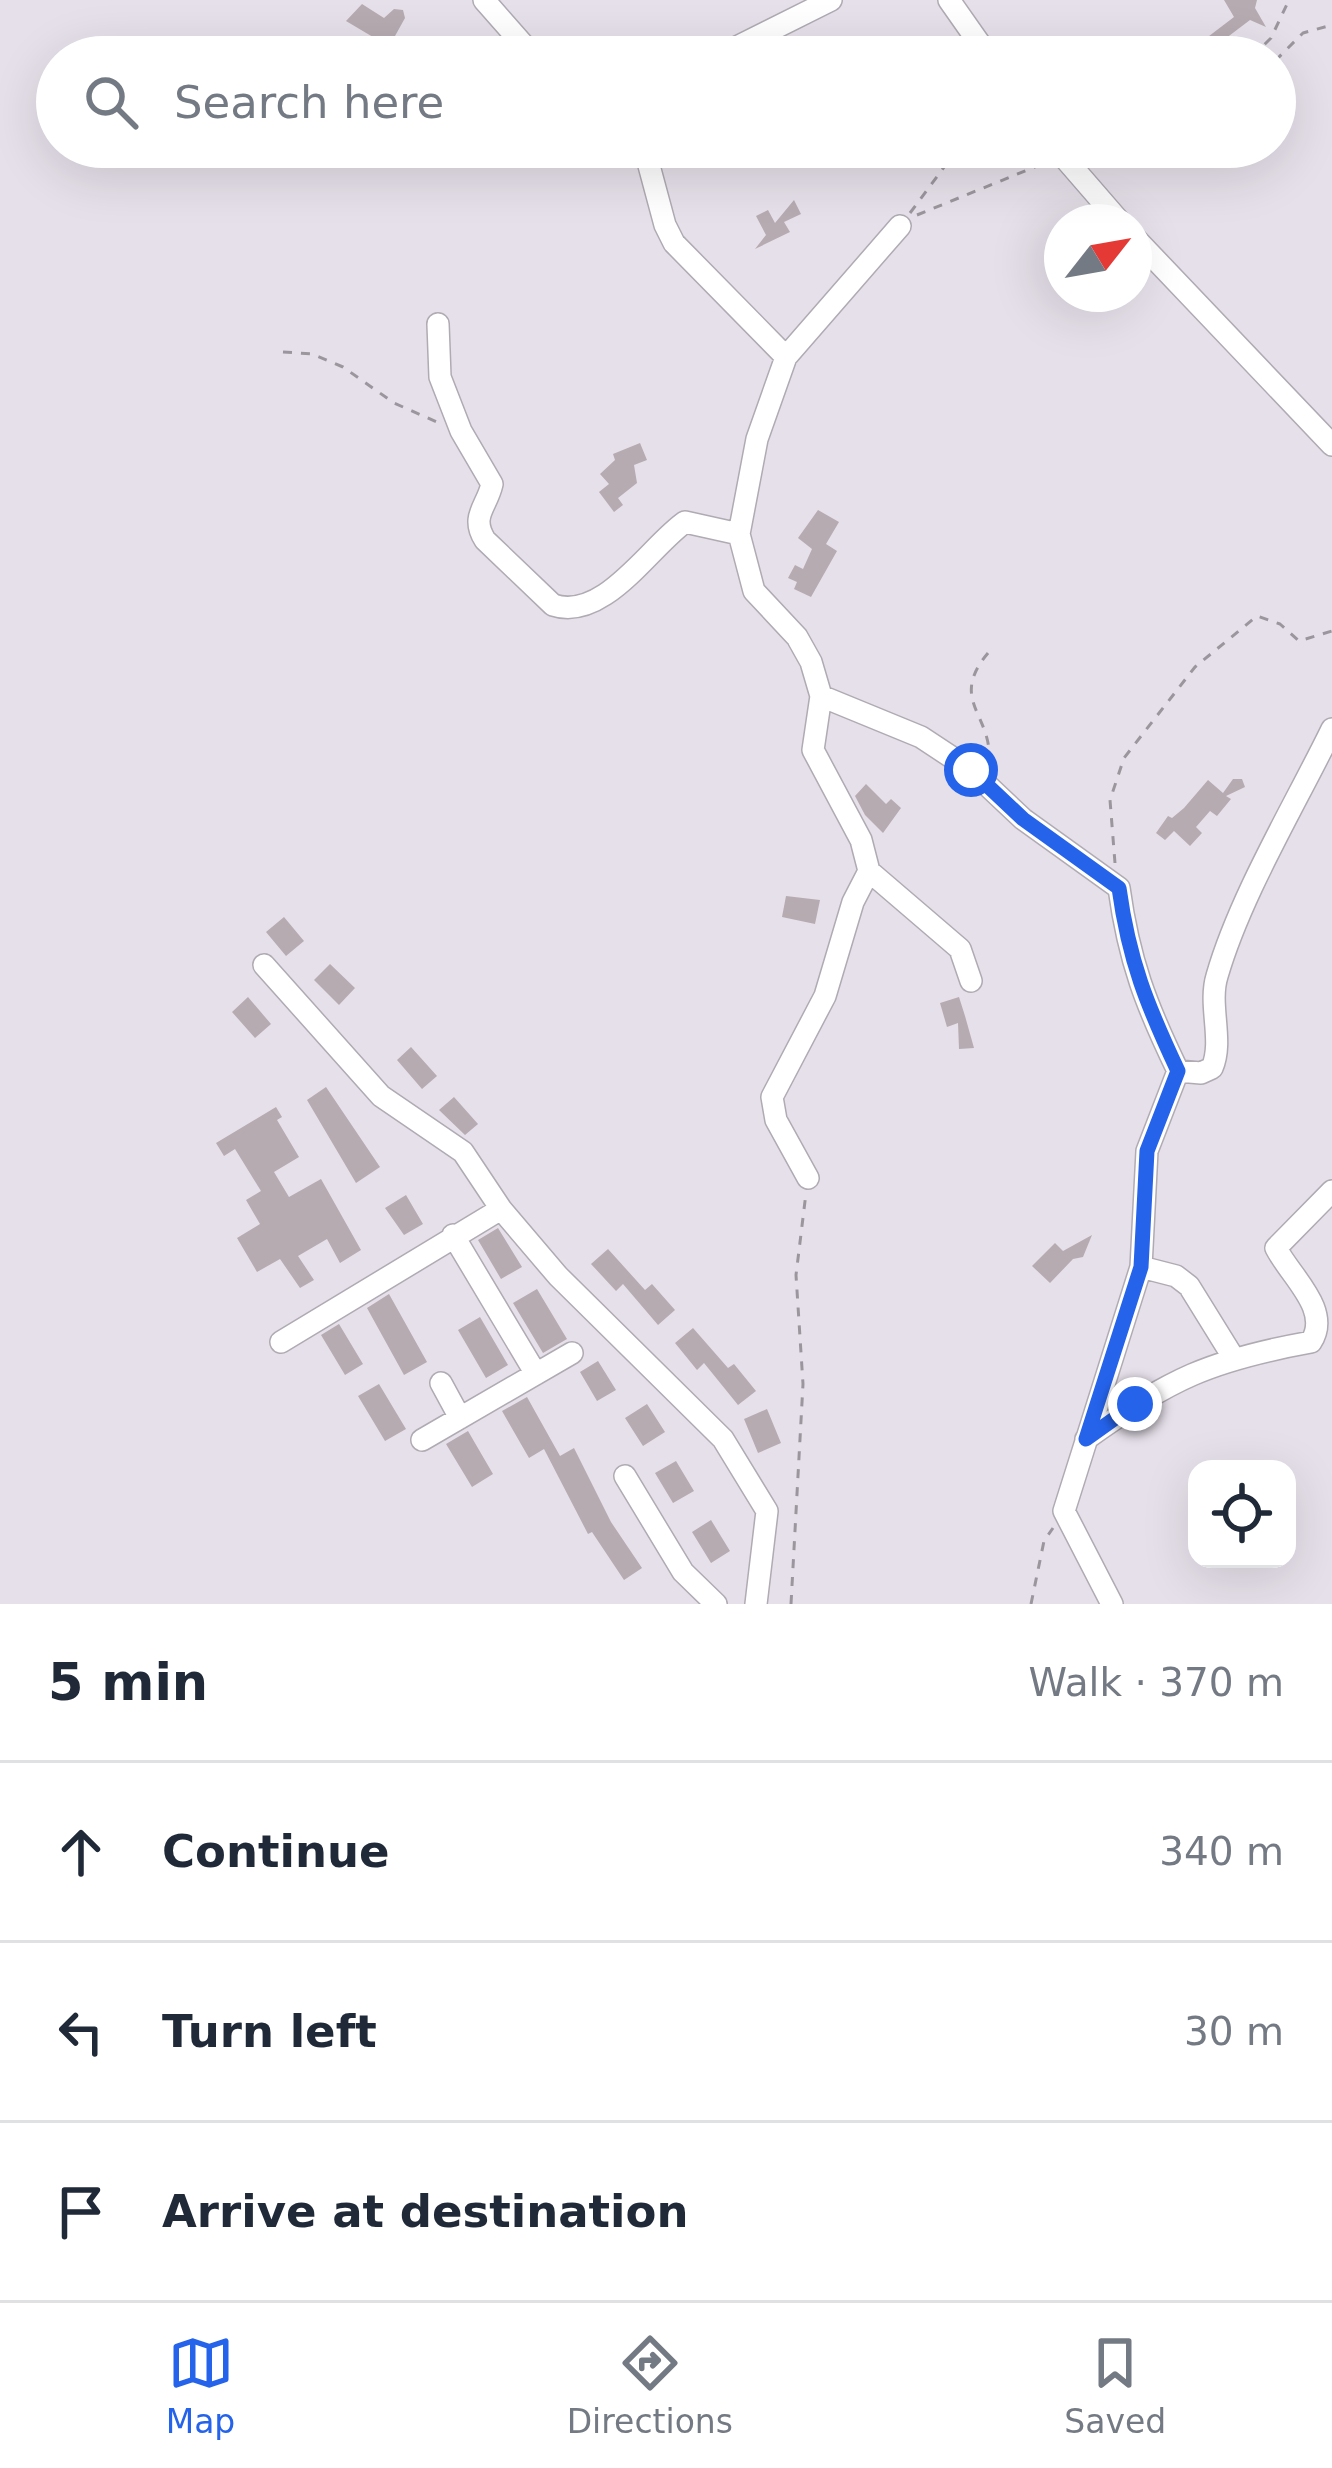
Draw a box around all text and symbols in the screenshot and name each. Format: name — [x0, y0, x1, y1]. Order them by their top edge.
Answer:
search box — [36, 36, 1296, 168]
icon: search — [78, 69, 144, 135]
text: Search here — [174, 76, 444, 129]
north arrow — [1044, 204, 1152, 312]
route start — [944, 743, 998, 797]
route end — [1108, 1377, 1162, 1431]
map controls — [1188, 1460, 1296, 1568]
button: locate — [1188, 1460, 1296, 1568]
text: 5 min — [48, 1653, 208, 1712]
text: Walk · 370 m — [1029, 1660, 1284, 1705]
icon: ahead — [48, 1819, 114, 1885]
text: Continue — [162, 1825, 390, 1878]
text: 340 m — [1159, 1829, 1284, 1874]
icon: left — [48, 1999, 114, 2065]
text: Turn left — [162, 2005, 377, 2058]
text: 30 m — [1184, 2009, 1284, 2054]
icon: arrive — [48, 2179, 114, 2245]
text: Arrive at destination — [162, 2185, 688, 2238]
tab: Map — [166, 2330, 235, 2441]
tab: Directions — [567, 2330, 733, 2441]
tab: Saved — [1064, 2330, 1166, 2441]

